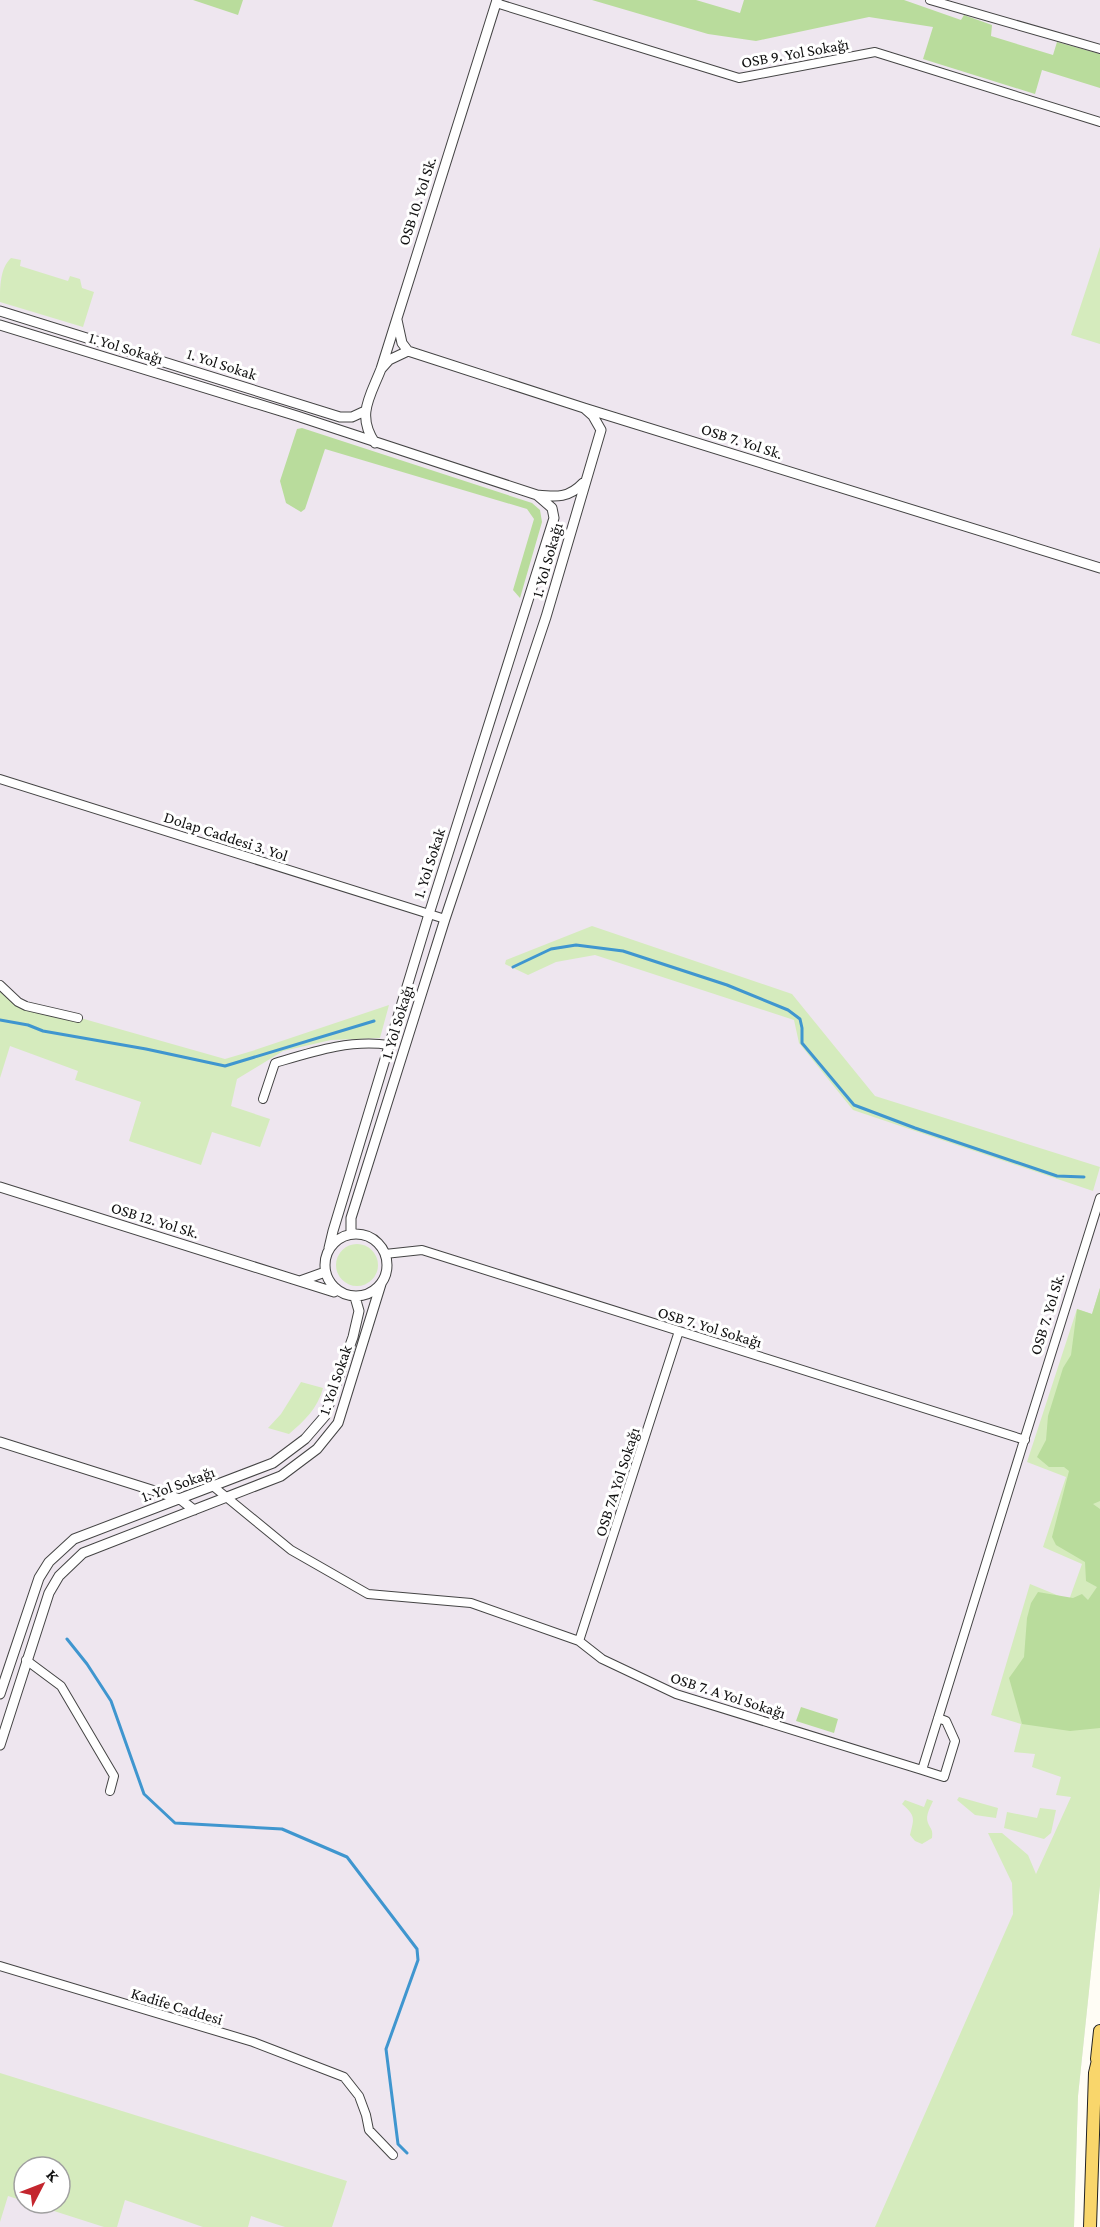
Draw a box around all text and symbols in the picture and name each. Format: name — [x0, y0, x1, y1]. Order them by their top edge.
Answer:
street label: OSB 9. Yol Sokağı — [740, 35, 850, 72]
street label: OSB 10. Yol Sk. — [395, 155, 439, 247]
street label: 1. Yol Sokağı — [87, 329, 165, 368]
street label: 1. Yol Sokak — [185, 345, 259, 383]
street label: OSB 7. Yol Sk. — [699, 420, 785, 462]
street label: 1. Yol Sokağı — [528, 521, 567, 600]
street label: Dolap Caddesi 3. Yol — [162, 808, 290, 865]
street label: 1. Yol Sokak — [410, 826, 448, 900]
street label: 1. Yol Sokağı — [378, 983, 417, 1061]
street label: OSB 12. Yol Sk. — [109, 1199, 201, 1241]
street label: OSB 7. Yol Sk. — [1026, 1271, 1068, 1357]
street label: OSB 7. Yol Sokağı — [656, 1303, 764, 1352]
street label: 1. Yol Sokak — [315, 1343, 355, 1417]
street label: OSB 7A Yol Sokağı — [591, 1425, 644, 1539]
street label: 1. Yol Sokağı — [139, 1463, 217, 1506]
street label: OSB 7. A Yol Sokağı — [668, 1668, 788, 1723]
street label: Kadife Caddesi — [129, 1984, 225, 2028]
north arrow — [12, 2155, 72, 2215]
text: K — [43, 2166, 63, 2185]

